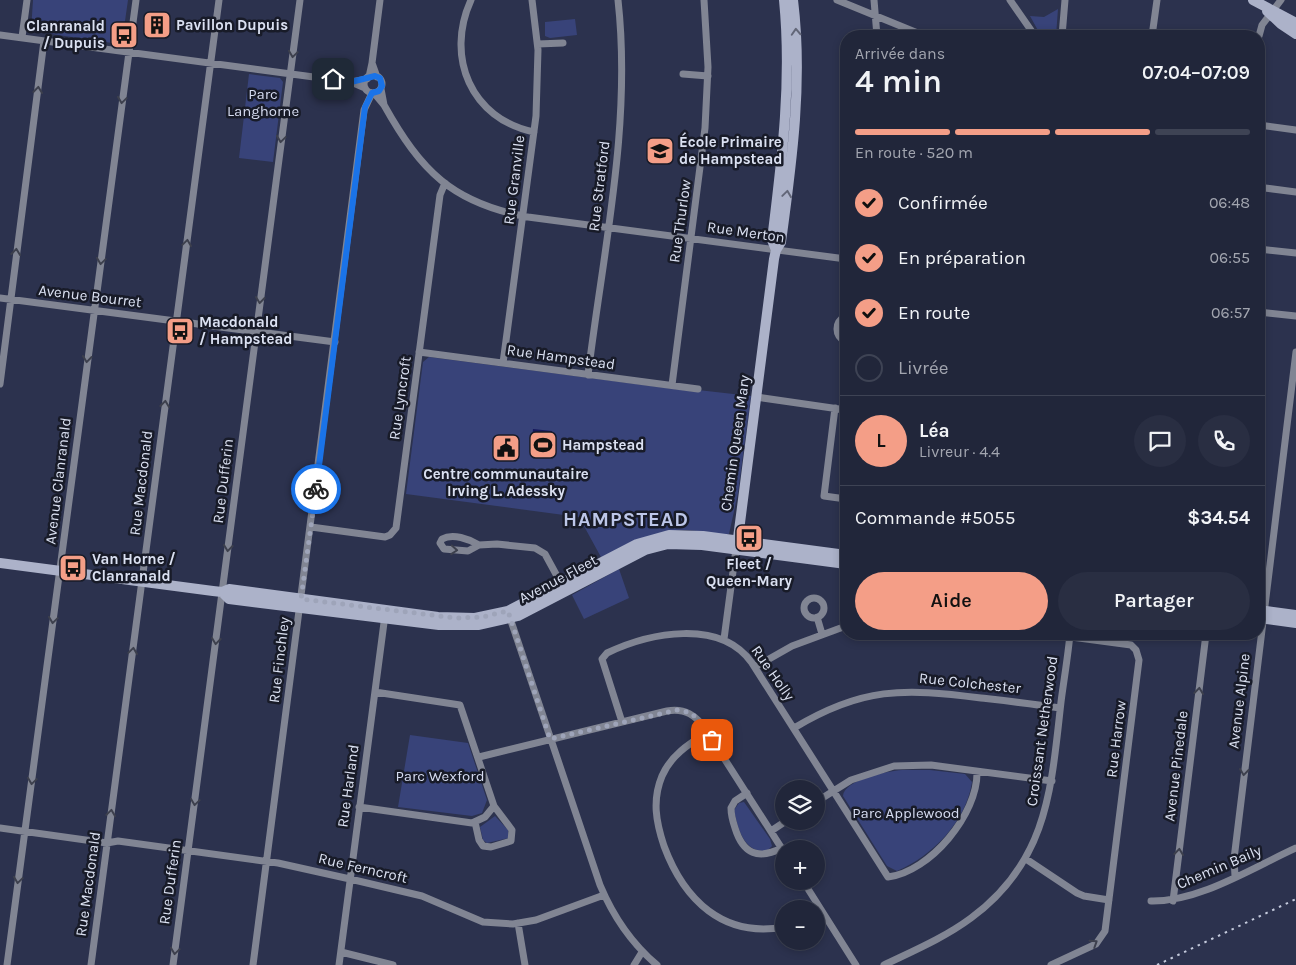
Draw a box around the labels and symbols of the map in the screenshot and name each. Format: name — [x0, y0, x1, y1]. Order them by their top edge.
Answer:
building icon: Pavillon Dupuis — [142, 10, 172, 40]
place label: Pavillon Dupuis — [176, 16, 288, 34]
place label: Clanranald / Dupuis — [26, 17, 105, 52]
bus stop icon: Clanranald / Dupuis — [109, 20, 139, 50]
one-way arrow — [790, 28, 801, 36]
one-way arrow — [288, 50, 298, 58]
pin — [312, 58, 354, 100]
park label: Parc Langhorne — [227, 85, 299, 120]
one-way arrow — [32, 86, 43, 94]
one-way arrow — [118, 96, 128, 105]
place label: École Primaire de Hampstead — [679, 132, 782, 168]
street label: Rue Granville — [500, 134, 528, 226]
one-way arrow — [276, 136, 287, 144]
school or university icon: École Primaire de Hampstead — [645, 136, 675, 166]
street label: Rue Stratford — [585, 140, 613, 232]
street label: Rue Thurlow — [665, 178, 695, 264]
one-way arrow — [782, 190, 792, 198]
street label: Rue Merton — [706, 218, 786, 246]
one-way arrow — [181, 238, 192, 246]
one-way arrow — [11, 247, 21, 256]
one-way arrow — [96, 258, 107, 266]
street label: Avenue Bourret — [37, 281, 143, 311]
one-way arrow — [256, 296, 266, 305]
place label: Macdonald / Hampstead — [199, 313, 292, 348]
bus stop icon: Macdonald / Hampstead — [165, 316, 195, 346]
street label: Rue Hampstead — [506, 341, 616, 373]
one-way arrow — [82, 355, 93, 363]
street label: Rue Lyncroft — [385, 355, 415, 441]
street label: Chemin Queen Mary — [717, 374, 753, 512]
one-way arrow — [159, 399, 170, 407]
street label: Avenue Clanranald — [41, 417, 75, 545]
street label: Rue Macdonald — [126, 429, 156, 537]
sports icon: Hampstead — [528, 430, 558, 460]
public building icon: Centre communautaire Irving L. Adessky — [491, 433, 521, 463]
place label: Hampstead — [562, 436, 645, 454]
street label: Rue Dufferin — [209, 437, 237, 525]
courier — [291, 464, 341, 514]
place label: Centre communautaire Irving L. Adessky — [423, 465, 589, 500]
district label: HAMPSTEAD — [563, 508, 689, 531]
bus stop icon: Fleet / Queen-Mary — [734, 523, 764, 553]
one-way arrow — [451, 544, 459, 555]
one-way arrow — [223, 545, 234, 553]
place label: Van Horne / Clanranald — [92, 550, 175, 585]
street label: Avenue Fleet — [516, 551, 601, 607]
bus stop icon: Van Horne / Clanranald — [58, 553, 88, 583]
place label: Fleet / Queen-Mary — [706, 555, 792, 590]
one-way arrow — [48, 616, 59, 624]
street label: Rue Finchley — [265, 616, 293, 704]
one-way arrow — [211, 636, 221, 645]
street label: Rue Holly — [748, 642, 798, 704]
one-way arrow — [127, 647, 138, 655]
street label: Avenue Alpine — [1224, 652, 1254, 750]
street label: Croissant Netherwood — [1023, 655, 1061, 807]
street label: Rue Colchester — [918, 669, 1022, 697]
one-way arrow — [1193, 687, 1204, 695]
street label: Rue Harrow — [1102, 699, 1130, 779]
street label: Avenue Pinedale — [1160, 710, 1192, 822]
pin — [691, 719, 733, 761]
street label: Rue Harland — [333, 743, 363, 829]
park label: Parc Wexford — [395, 767, 485, 785]
one-way arrow — [1239, 768, 1250, 776]
one-way arrow — [27, 777, 38, 785]
one-way arrow — [190, 798, 201, 806]
park label: Parc Applewood — [852, 804, 960, 822]
one-way arrow — [106, 808, 116, 817]
street label: Rue Macdonald — [72, 830, 104, 938]
street label: Rue Dufferin — [155, 838, 185, 926]
street label: Chemin Baily — [1174, 841, 1264, 893]
one-way arrow — [1173, 848, 1184, 856]
street label: Rue Ferncroft — [316, 849, 410, 887]
one-way arrow — [14, 876, 24, 885]
one-way arrow — [1089, 940, 1098, 949]
one-way arrow — [170, 947, 180, 955]

